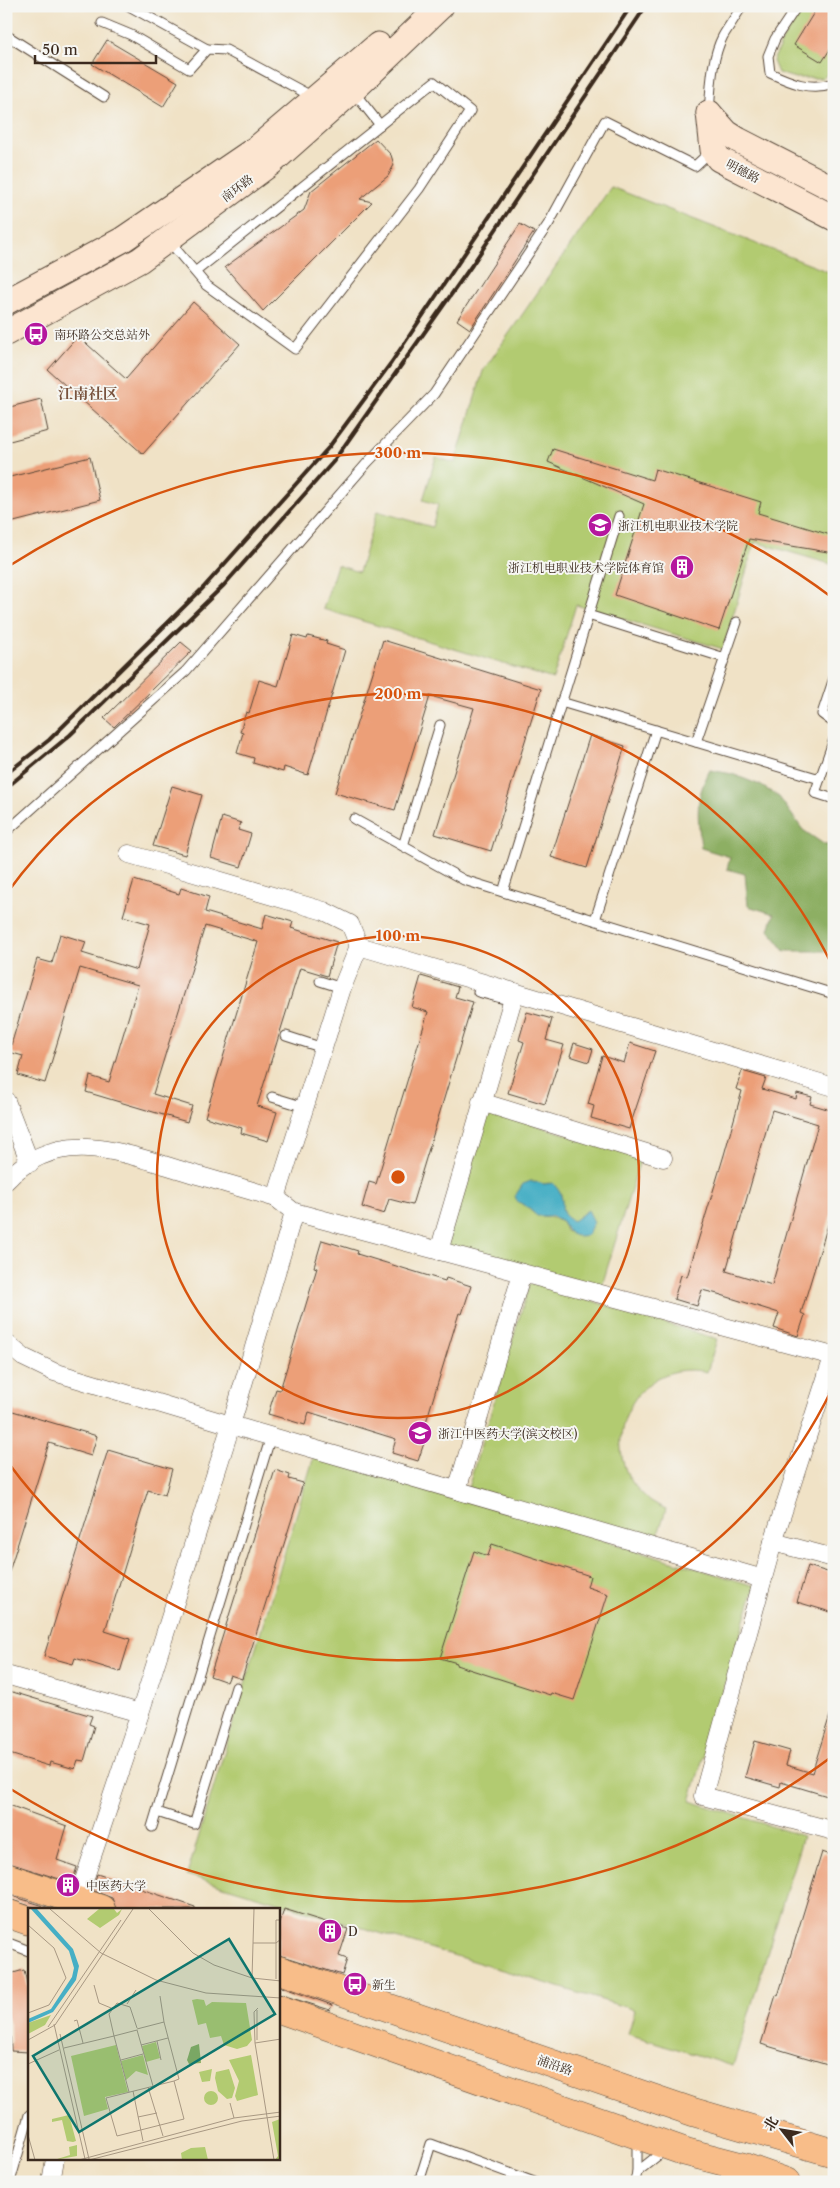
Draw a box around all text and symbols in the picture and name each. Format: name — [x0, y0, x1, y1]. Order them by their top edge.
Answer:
scale bar — [35, 32, 156, 64]
text: 50 m — [42, 40, 78, 59]
street label: 明德路 — [724, 156, 762, 186]
street label: 南环路 — [218, 171, 256, 205]
bus stop icon: 南环路公交总站外 — [23, 321, 49, 347]
place label: 南环路公交总站外 — [54, 327, 150, 342]
district label: 江南社区 — [58, 384, 118, 403]
text: 300 m — [375, 443, 421, 462]
school or university icon: 浙江机电职业技术学院 — [587, 512, 613, 538]
place label: 浙江机电职业技术学院 — [618, 518, 738, 533]
building icon: 浙江机电职业技术学院体育馆 — [669, 554, 695, 580]
place label: 浙江机电职业技术学院体育馆 — [508, 560, 664, 575]
text: 200 m — [375, 684, 421, 703]
text: 100 m — [376, 926, 420, 945]
centre of rings — [389, 1168, 407, 1186]
school or university icon: 浙江中医药大学(滨文校区) — [407, 1420, 433, 1446]
place label: 浙江中医药大学(滨文校区) — [438, 1426, 578, 1441]
building icon: 中医药大学 — [55, 1872, 81, 1898]
place label: 中医药大学 — [86, 1878, 146, 1893]
inset map — [28, 1908, 280, 2160]
building icon: D — [317, 1918, 343, 1944]
place label: D — [348, 1924, 358, 1939]
bus stop icon: 新生 — [342, 1971, 368, 1997]
place label: 新生 — [372, 1977, 396, 1992]
street label: 浦沿路 — [536, 2052, 574, 2078]
north arrow — [758, 2106, 808, 2156]
text: 北 — [760, 2113, 782, 2134]

